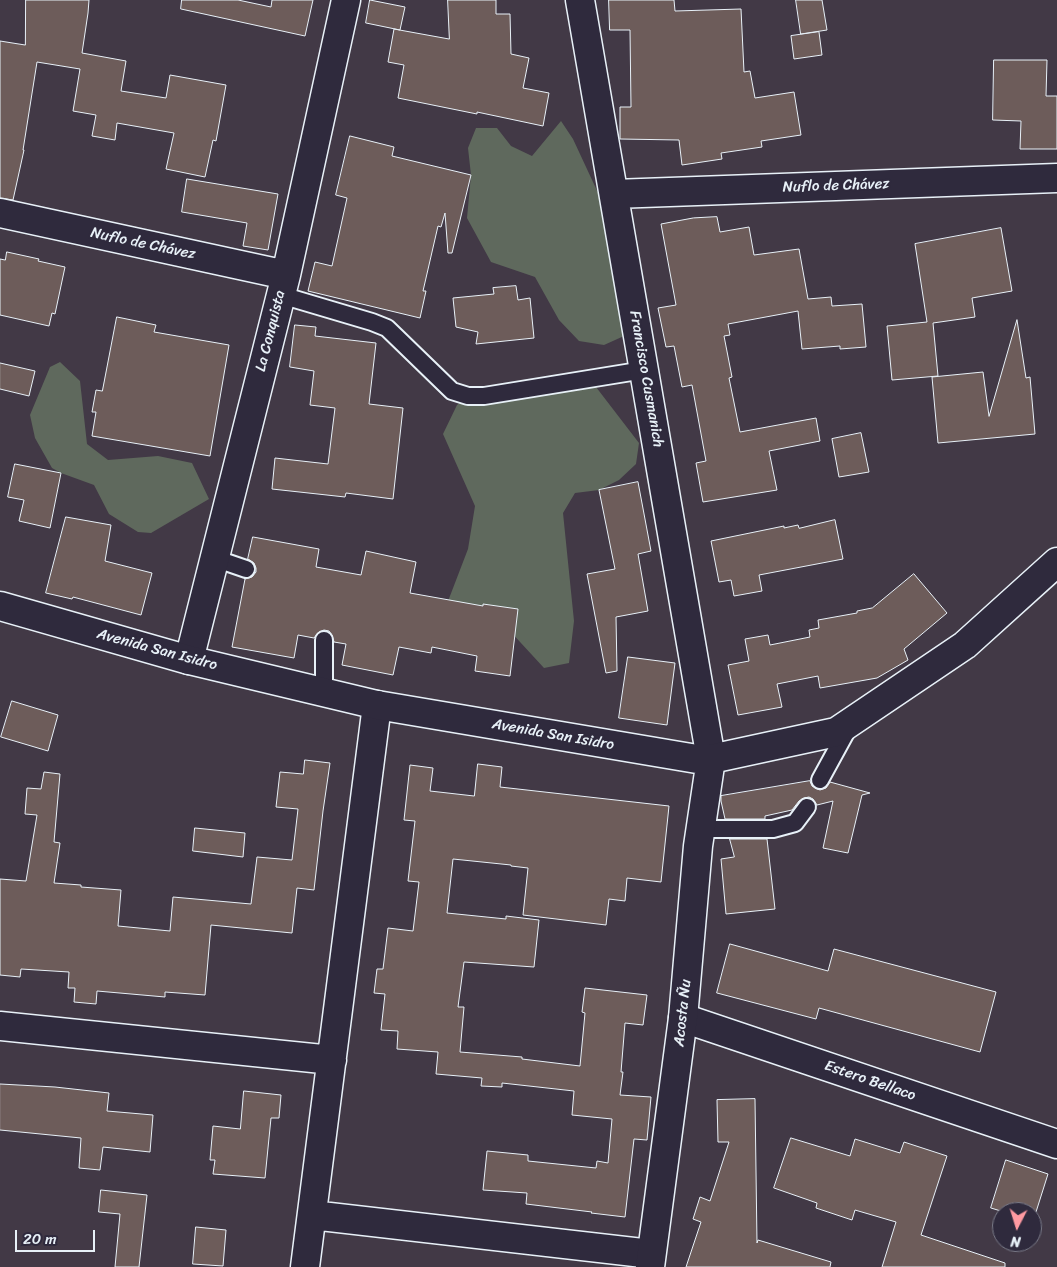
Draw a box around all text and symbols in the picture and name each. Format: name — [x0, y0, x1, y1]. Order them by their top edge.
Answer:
street label: Nuflo de Chávez — [782, 175, 890, 197]
street label: Nuflo de Chávez — [89, 224, 197, 264]
street label: La Conquista — [252, 288, 290, 374]
street label: Francisco Cusmanich — [625, 309, 667, 449]
street label: Avenida San Isidro — [95, 625, 219, 675]
street label: Avenida San Isidro — [491, 715, 615, 755]
street label: Acosta Ñu — [671, 978, 695, 1048]
street label: Estero Bellaco — [822, 1057, 918, 1105]
north arrow — [992, 1202, 1042, 1252]
scale bar — [18, 1220, 98, 1252]
text: 20 m — [23, 1226, 57, 1252]
text: N — [1010, 1229, 1022, 1254]

